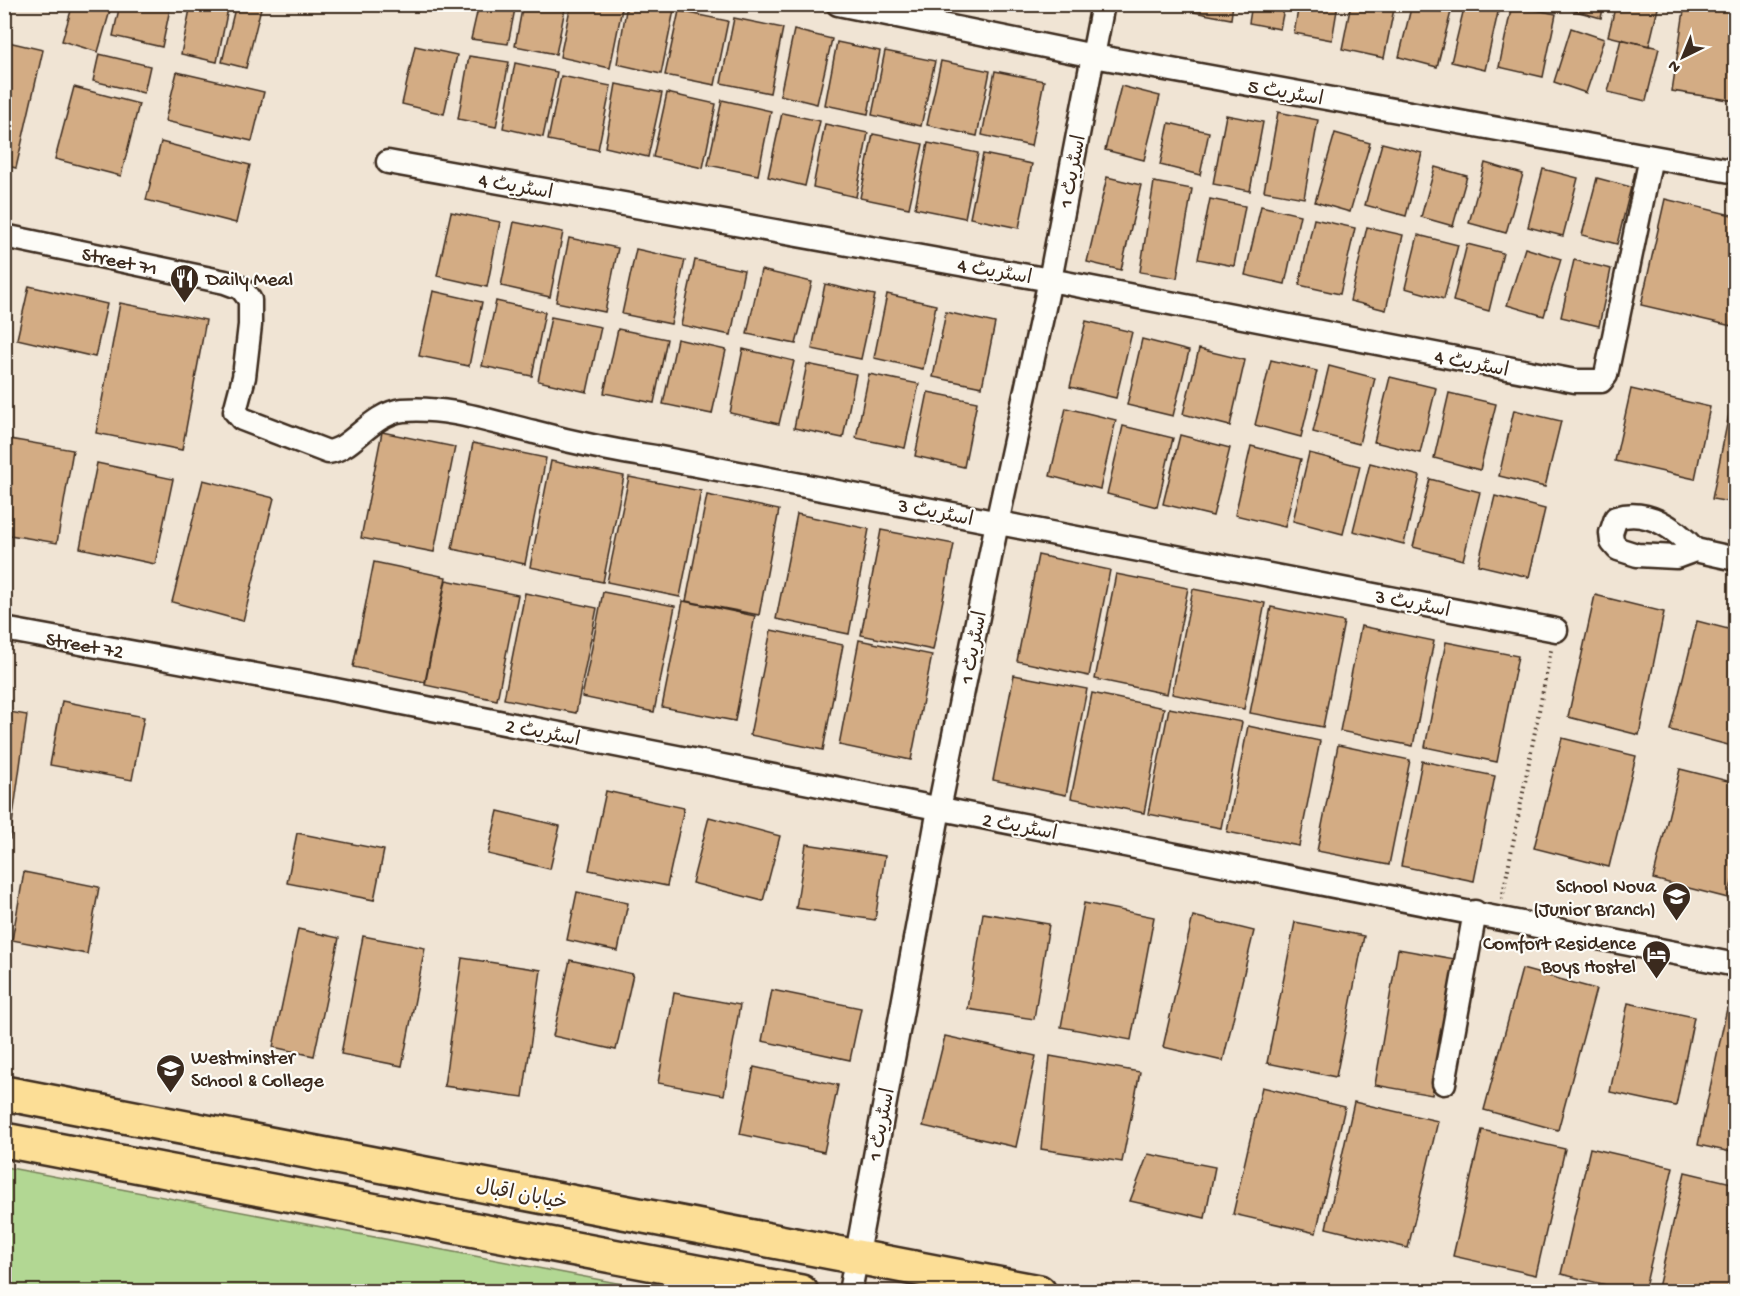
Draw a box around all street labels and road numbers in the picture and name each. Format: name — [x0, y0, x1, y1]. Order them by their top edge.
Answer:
street label: اسٹریٹ 5 — [1246, 76, 1325, 112]
street label: اسٹریٹ 1 — [1055, 133, 1093, 211]
street label: اسٹریٹ 4 — [476, 170, 555, 206]
street label: Street 71 — [79, 244, 159, 283]
street label: اسٹریٹ 4 — [955, 255, 1034, 291]
street label: اسٹریٹ 4 — [1432, 346, 1511, 384]
street label: اسٹریٹ 3 — [895, 495, 975, 533]
street label: اسٹریٹ 3 — [1372, 586, 1452, 624]
street label: اسٹریٹ 1 — [956, 609, 994, 687]
street label: Street 72 — [44, 629, 125, 666]
street label: اسٹریٹ 2 — [503, 715, 582, 753]
street label: اسٹریٹ 2 — [980, 809, 1059, 847]
street label: اسٹریٹ 1 — [864, 1086, 902, 1164]
street label: خیابان اقبال — [474, 1175, 569, 1217]

